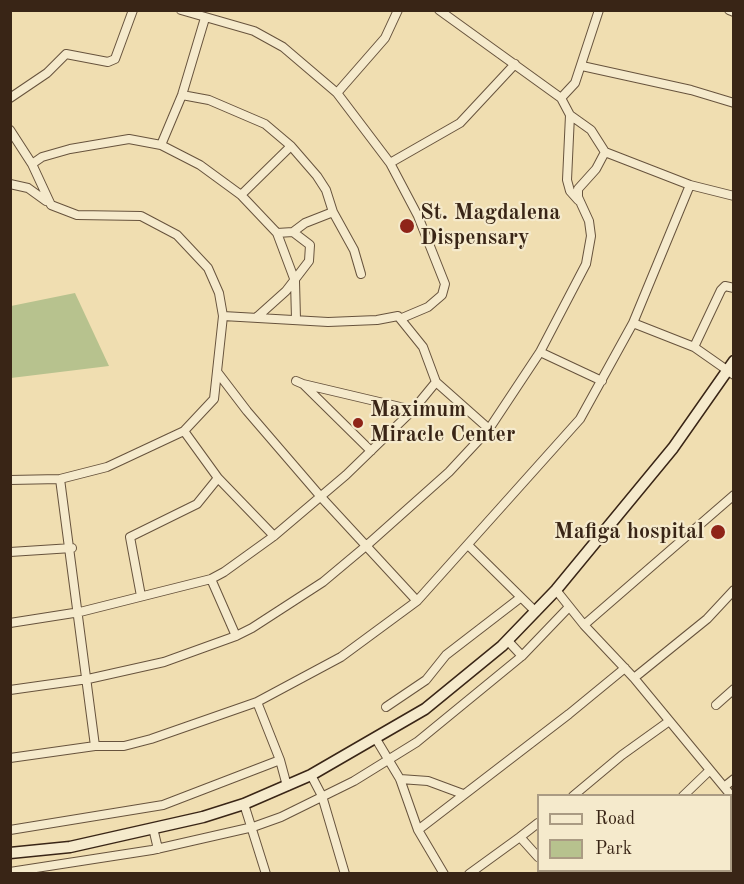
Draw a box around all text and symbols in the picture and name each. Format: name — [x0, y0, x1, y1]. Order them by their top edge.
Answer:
place label: St. Magdalena Dispensary — [420, 200, 560, 252]
marker: St. Magdalena Dispensary — [398, 217, 416, 235]
place label: Maximum Miracle Center — [370, 397, 516, 448]
marker: Maximum Miracle Center — [351, 416, 365, 430]
place label: Mafiga hospital — [554, 519, 704, 545]
marker: Mafiga hospital — [709, 523, 727, 541]
legend — [537, 794, 732, 872]
text: Road — [595, 810, 635, 828]
text: Park — [595, 840, 632, 858]

